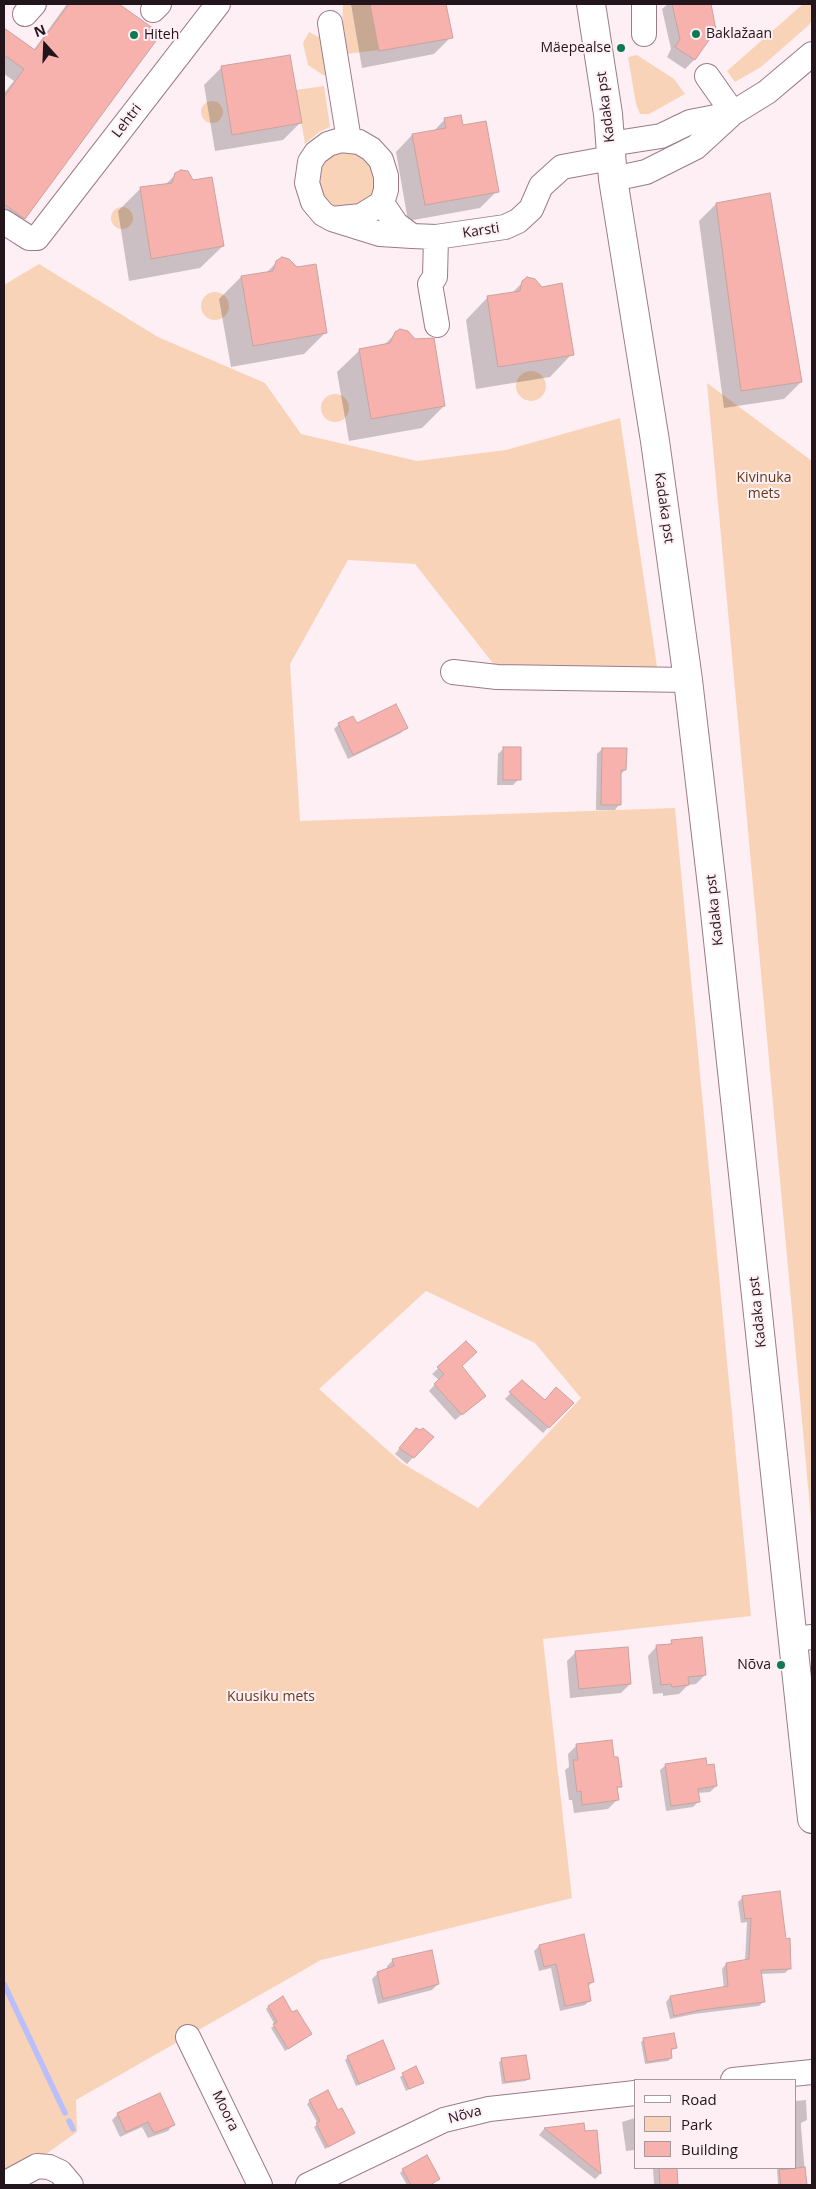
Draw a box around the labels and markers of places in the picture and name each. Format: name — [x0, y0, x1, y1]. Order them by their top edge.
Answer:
place label: Baklažaan — [706, 26, 772, 42]
place label: Hiteh — [144, 27, 179, 43]
marker: Baklažaan — [690, 28, 702, 40]
marker: Hiteh — [128, 29, 140, 41]
place label: Mäepealse — [540, 40, 611, 56]
marker: Mäepealse — [615, 42, 627, 54]
place label: Nõva — [737, 1657, 771, 1673]
marker: Nõva — [775, 1659, 787, 1671]

